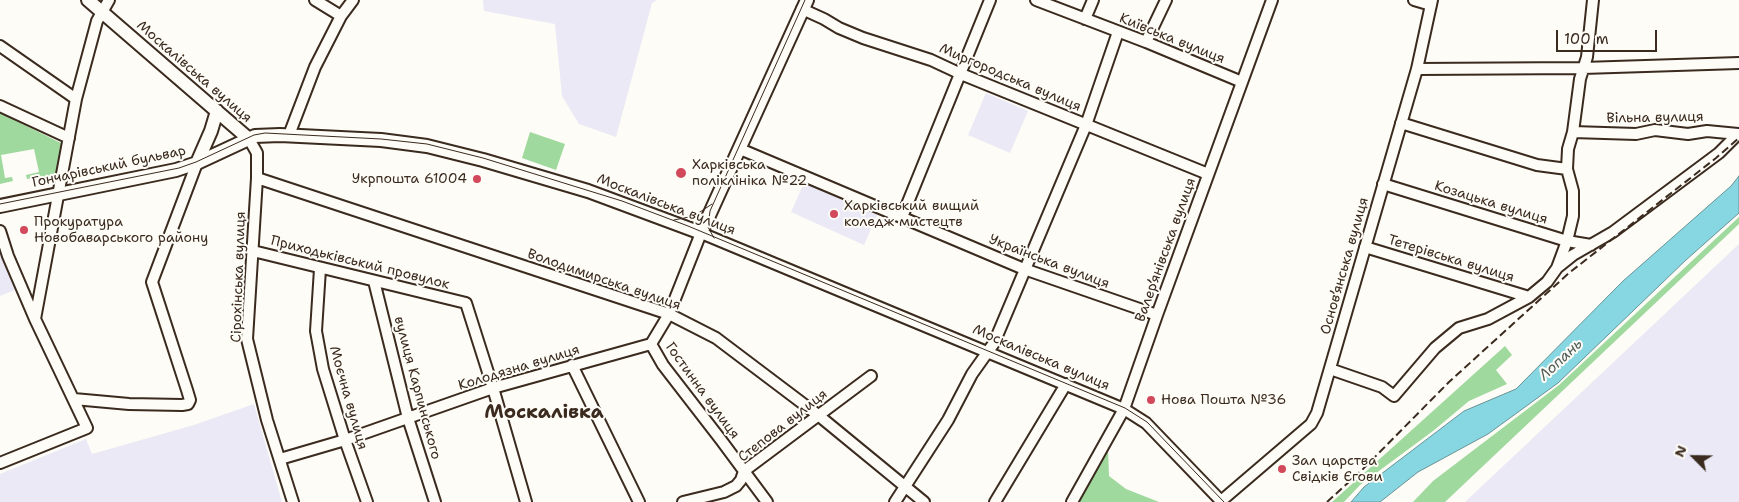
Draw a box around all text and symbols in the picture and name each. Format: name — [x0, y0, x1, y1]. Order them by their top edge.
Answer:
street label: Київська вулиця — [1117, 10, 1227, 68]
street label: Москалівська вулиця — [133, 17, 255, 127]
scale bar — [1559, 20, 1660, 52]
text: 100 m — [1564, 29, 1609, 49]
street label: Миргородська вулиця — [937, 40, 1083, 116]
street label: Вільна вулиця — [1606, 109, 1704, 127]
street label: Гончарівський бульвар — [30, 142, 188, 192]
place label: Харківська поліклініка №22 — [692, 157, 807, 190]
marker: Харківська поліклініка №22 — [674, 166, 688, 180]
place label: Укрпошта 61004 — [352, 171, 467, 187]
street label: Москалівська вулиця — [594, 171, 738, 239]
marker: Укрпошта 61004 — [471, 173, 483, 185]
street label: Валер’янівська вулиця — [1132, 176, 1200, 324]
street label: Козацька вулиця — [1432, 178, 1550, 228]
street label: Основ’янська вулиця — [1317, 195, 1373, 337]
place label: Харківський вищий коледж мистецтв — [844, 198, 979, 230]
marker: Харківський вищий коледж мистецтв — [828, 208, 840, 220]
street label: Сірохінська вулиця — [228, 211, 250, 343]
place label: Прокуратура Новобаварського району — [34, 214, 208, 246]
marker: Прокуратура Новобаварського району — [18, 224, 30, 236]
street label: Українська вулиця — [986, 231, 1112, 293]
street label: Тетерівська вулиця — [1386, 232, 1516, 286]
street label: Приходьківський провулок — [269, 233, 451, 293]
street label: Володимирська вулиця — [525, 246, 683, 314]
street label: вулиця Карпинського — [390, 315, 444, 461]
street label: Москалівська вулиця — [970, 321, 1112, 395]
water label: Лопань — [1535, 335, 1587, 385]
street label: Гостинна вулиця — [661, 339, 743, 443]
street label: Колодязна вулиця — [456, 342, 582, 394]
street label: Моєчна вулиця — [325, 344, 371, 452]
street label: Степова вулиця — [735, 386, 831, 466]
place label: Нова Пошта №36 — [1161, 392, 1286, 408]
marker: Нова Пошта №36 — [1145, 394, 1157, 406]
district label: Москалівка — [484, 402, 604, 424]
north arrow — [1669, 432, 1719, 482]
text: N — [1670, 443, 1691, 460]
place label: Зал царства Свідків Єгови — [1292, 453, 1383, 486]
marker: Зал царства Свідків Єгови — [1276, 463, 1288, 475]

